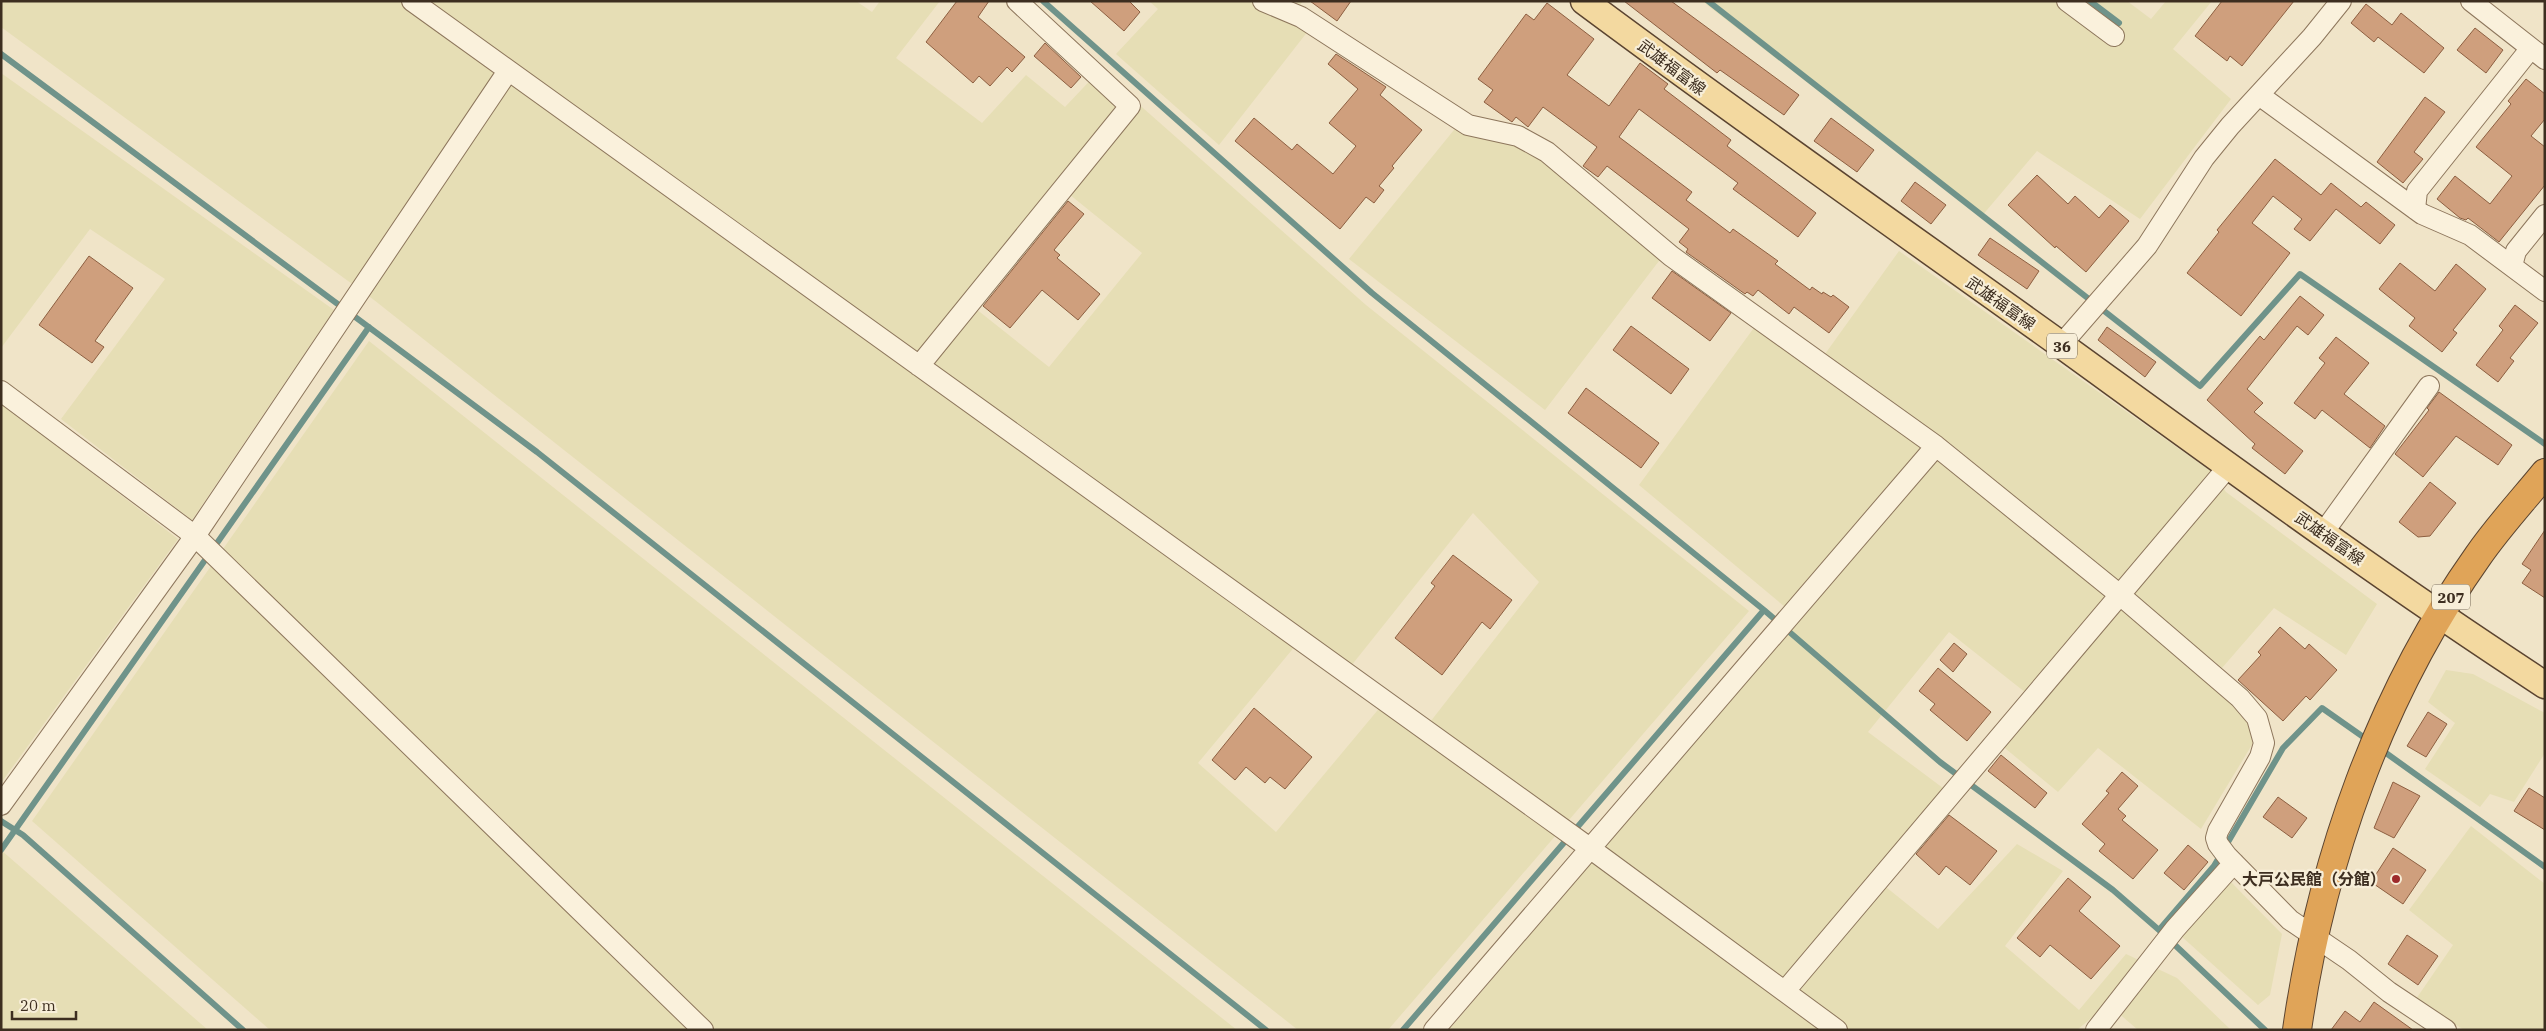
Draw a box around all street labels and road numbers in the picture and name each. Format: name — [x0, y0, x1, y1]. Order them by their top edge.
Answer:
street label: 武雄福富線 — [1634, 35, 1710, 99]
street label: 武雄福富線 — [1962, 272, 2040, 334]
road number: 36 — [2047, 334, 2077, 358]
street label: 武雄福富線 — [2291, 507, 2369, 569]
road number: 207 — [2432, 584, 2470, 610]

